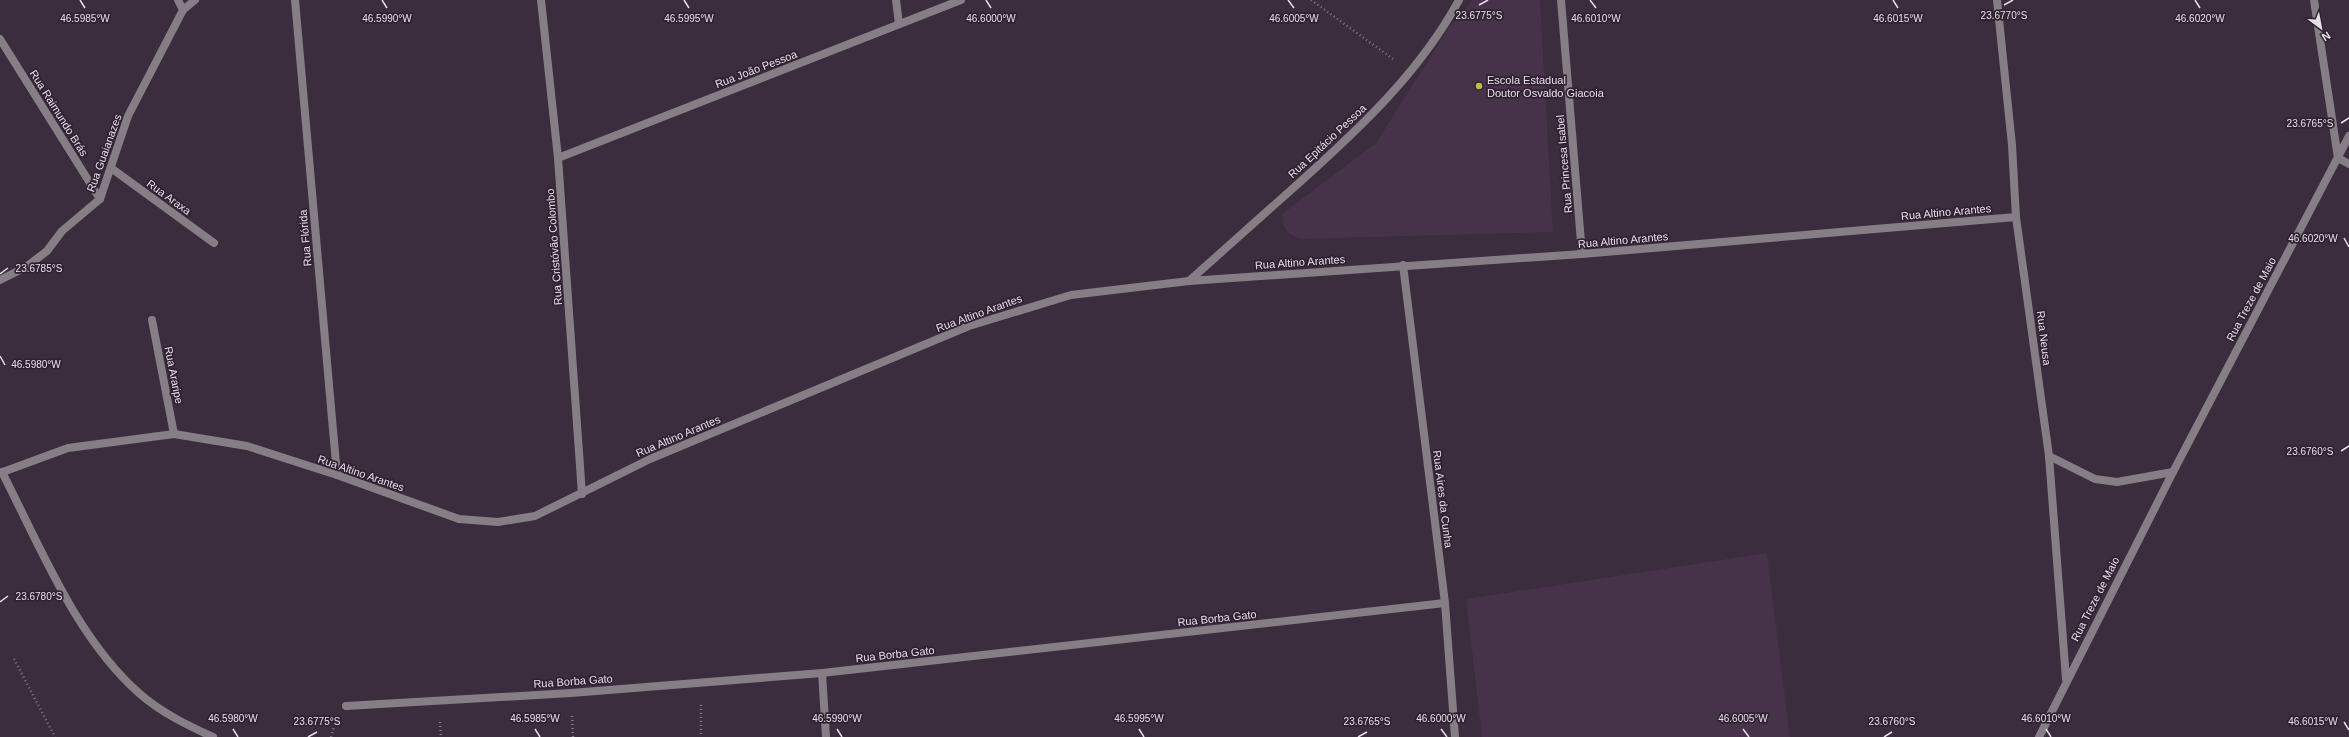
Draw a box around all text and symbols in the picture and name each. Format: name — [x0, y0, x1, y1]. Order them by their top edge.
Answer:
north arrow — [2301, 8, 2341, 48]
text: 23.6775°S — [1456, 10, 1503, 21]
text: 23.6770°S — [1981, 10, 2028, 21]
text: 46.5985°W — [60, 13, 110, 24]
text: 46.5990°W — [362, 13, 412, 24]
text: 46.5995°W — [664, 13, 714, 24]
text: 46.6000°W — [966, 13, 1016, 24]
text: 46.6005°W — [1269, 13, 1319, 24]
text: 46.6010°W — [1571, 13, 1621, 24]
text: 46.6015°W — [1873, 13, 1923, 24]
text: 46.6020°W — [2175, 13, 2225, 24]
text: N — [2320, 29, 2333, 44]
street label: Rua João Pessoa — [713, 48, 800, 90]
street label: Rua Raimundo Brás — [28, 68, 91, 159]
place label: Escola Estadual Doutor Osvaldo Giacoia — [1487, 74, 1605, 99]
marker: Escola Estadual Doutor Osvaldo Giacoia — [1474, 81, 1484, 91]
street label: Rua Epitácio Pessoa — [1286, 101, 1369, 180]
street label: Rua Guaianazes — [84, 112, 124, 194]
street label: Rua Princesa Isabel — [1554, 114, 1574, 214]
text: 23.6765°S — [2287, 118, 2334, 129]
street label: Rua Araxa — [145, 177, 194, 217]
street label: Rua Cristóvão Colombo — [544, 188, 564, 306]
street label: Rua Altino Arantes — [1900, 202, 1992, 222]
street label: Rua Flórida — [296, 208, 313, 267]
street label: Rua Altino Arantes — [1577, 230, 1669, 250]
text: 46.6020°W — [2288, 233, 2338, 244]
street label: Rua Altino Arantes — [1254, 253, 1346, 271]
street label: Rua Treze de Maio — [2224, 255, 2278, 343]
text: 23.6785°S — [16, 263, 63, 274]
street label: Rua Altino Arantes — [934, 292, 1024, 334]
street label: Rua Neusa — [2035, 310, 2053, 367]
street label: Rua Araripe — [163, 345, 185, 405]
text: 46.5980°W — [11, 359, 61, 370]
street label: Rua Altino Arantes — [634, 413, 722, 459]
text: 23.6760°S — [2287, 446, 2334, 457]
street label: Rua Aires da Cunha — [1431, 449, 1455, 549]
street label: Rua Altino Arantes — [316, 453, 406, 494]
street label: Rua Treze de Maio — [2069, 555, 2121, 643]
text: 23.6780°S — [16, 591, 63, 602]
street label: Rua Borba Gato — [1177, 608, 1257, 628]
street label: Rua Borba Gato — [855, 644, 935, 664]
street label: Rua Borba Gato — [533, 672, 613, 690]
text: 46.5980°W — [208, 713, 258, 724]
text: 46.5985°W — [510, 713, 560, 724]
text: 46.5990°W — [812, 713, 862, 724]
text: 46.5995°W — [1114, 713, 1164, 724]
text: 46.6000°W — [1416, 713, 1466, 724]
text: 46.6005°W — [1718, 713, 1768, 724]
text: 46.6010°W — [2021, 713, 2071, 724]
text: 23.6775°S — [294, 716, 341, 727]
text: 23.6765°S — [1344, 716, 1391, 727]
text: 23.6760°S — [1869, 716, 1916, 727]
text: 46.6015°W — [2288, 716, 2338, 727]

